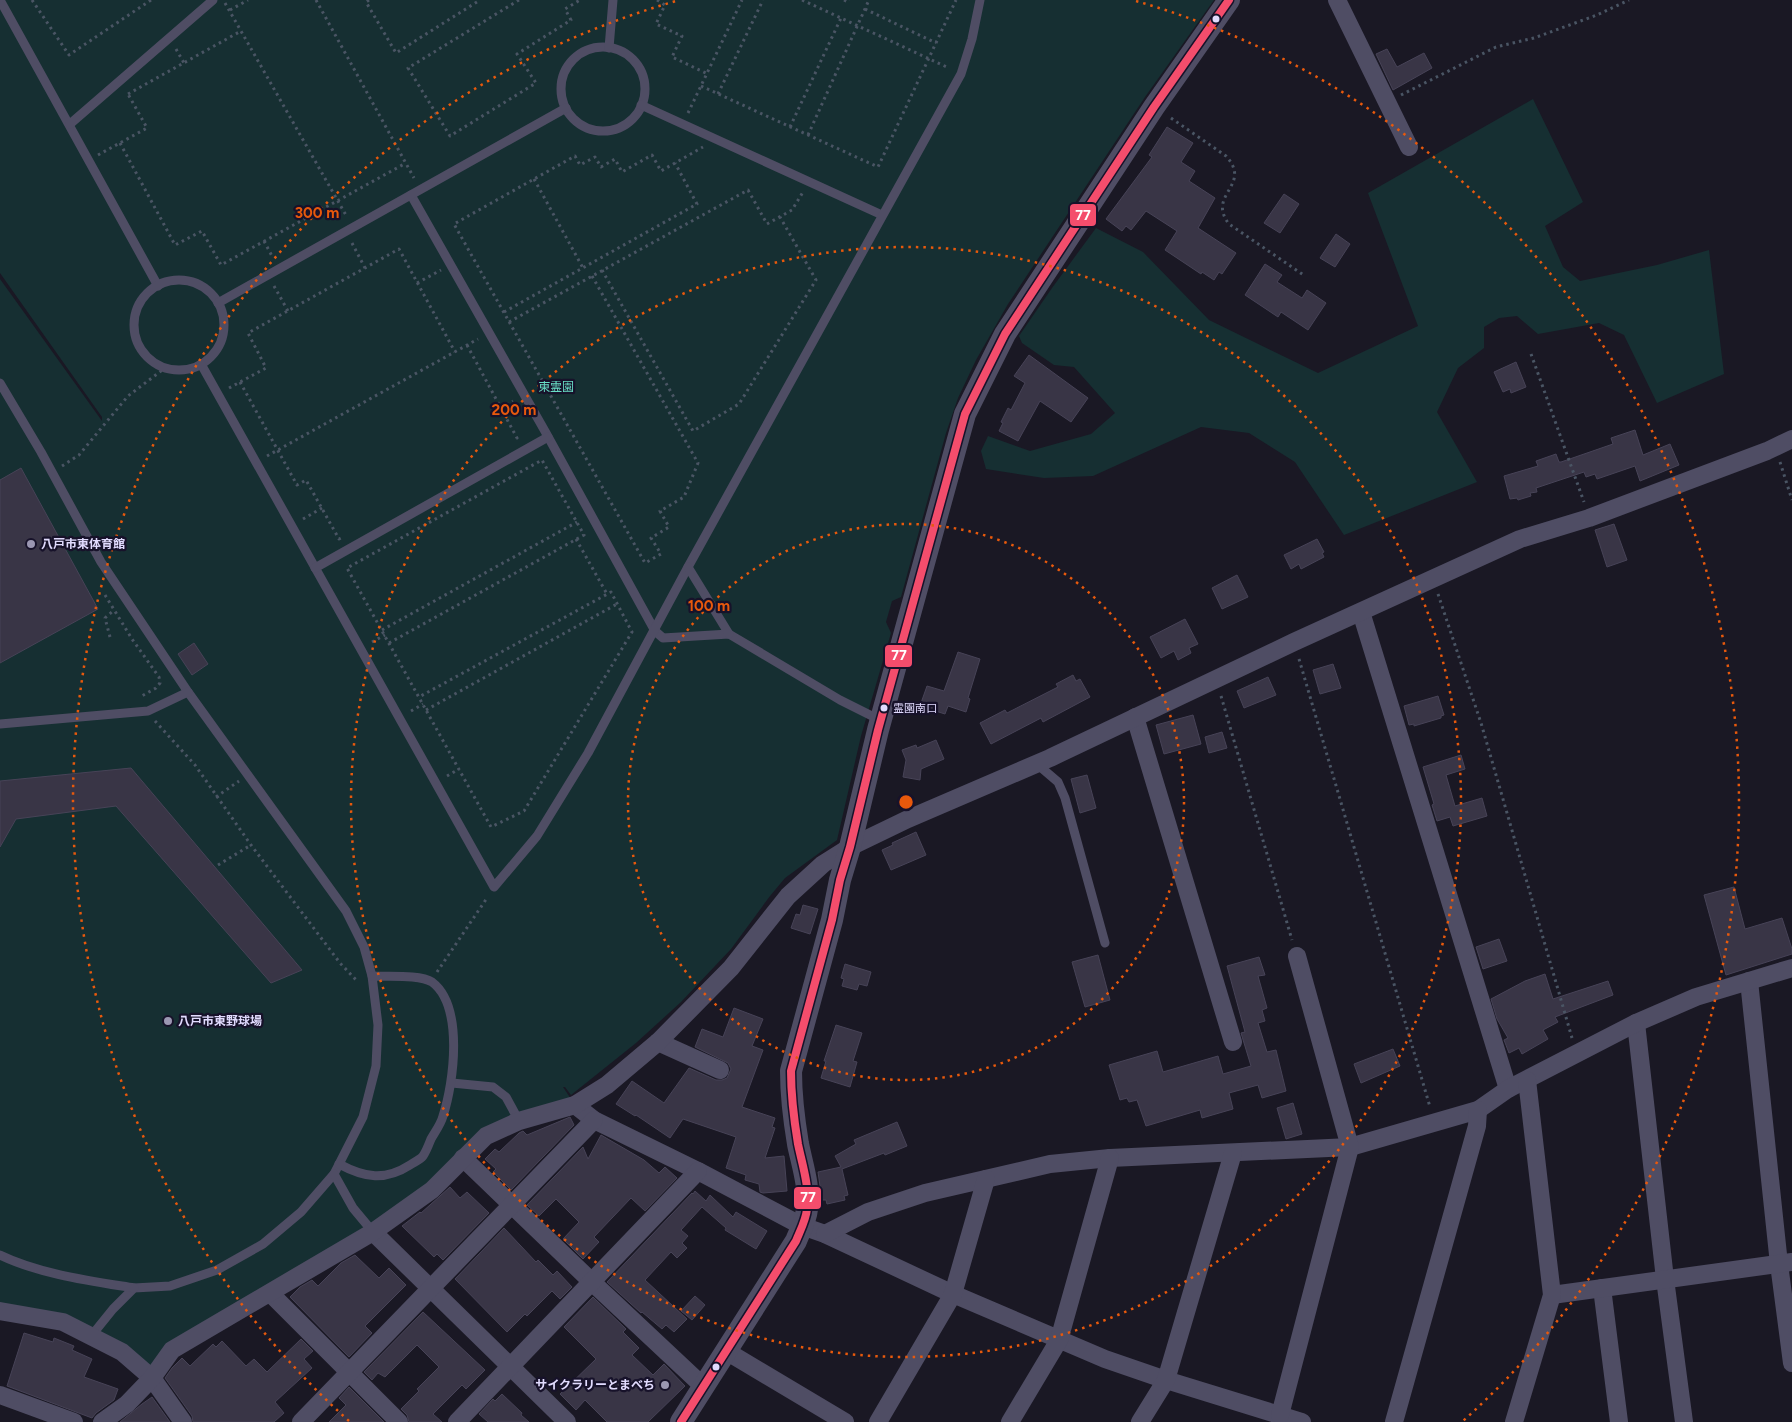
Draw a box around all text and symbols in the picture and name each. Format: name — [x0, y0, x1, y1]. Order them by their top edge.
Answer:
unlabelled marker — [1211, 14, 1221, 24]
line badge: 77 — [1069, 203, 1097, 227]
text: 300 m — [295, 204, 339, 222]
text: 77 — [1075, 207, 1091, 224]
park label: 東霊園 — [538, 380, 574, 394]
text: 200 m — [492, 401, 536, 419]
place label: 八戸市東体育館 — [41, 537, 125, 551]
marker: 八戸市東体育館 — [25, 538, 37, 550]
text: 100 m — [688, 597, 730, 615]
line badge: 77 — [884, 644, 913, 668]
text: 77 — [891, 647, 907, 664]
place label: 霊園南口 — [893, 702, 937, 715]
marker: 霊園南口 — [879, 703, 889, 713]
centre of rings — [897, 793, 915, 811]
place label: 八戸市東野球場 — [178, 1014, 262, 1028]
marker: 八戸市東野球場 — [162, 1015, 174, 1027]
line badge: 77 — [793, 1186, 822, 1210]
text: 77 — [800, 1189, 816, 1206]
unlabelled marker — [711, 1362, 721, 1372]
place label: サイクラリーとまべち — [535, 1378, 655, 1392]
marker: サイクラリーとまべち — [659, 1379, 671, 1391]

